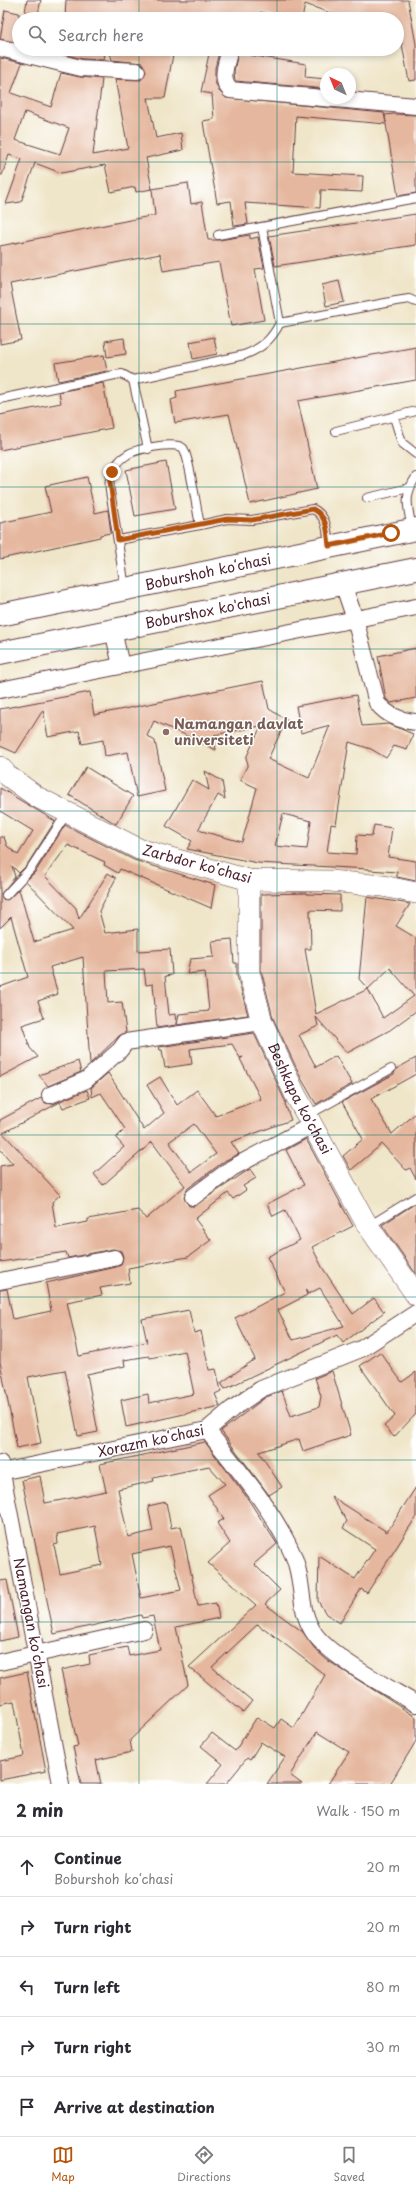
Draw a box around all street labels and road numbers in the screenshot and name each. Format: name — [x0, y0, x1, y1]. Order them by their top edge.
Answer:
street label: Boburshoh koʻchasi — [143, 548, 273, 595]
street label: Boburshox ko'chasi — [143, 588, 272, 633]
street label: Zarbdor koʻchasi — [140, 839, 254, 888]
street label: Beshkapa ko'chasi — [263, 1039, 337, 1158]
street label: Xorazm koʻchasi — [96, 1419, 206, 1462]
street label: Namangan koʻchasi — [9, 1556, 54, 1690]

